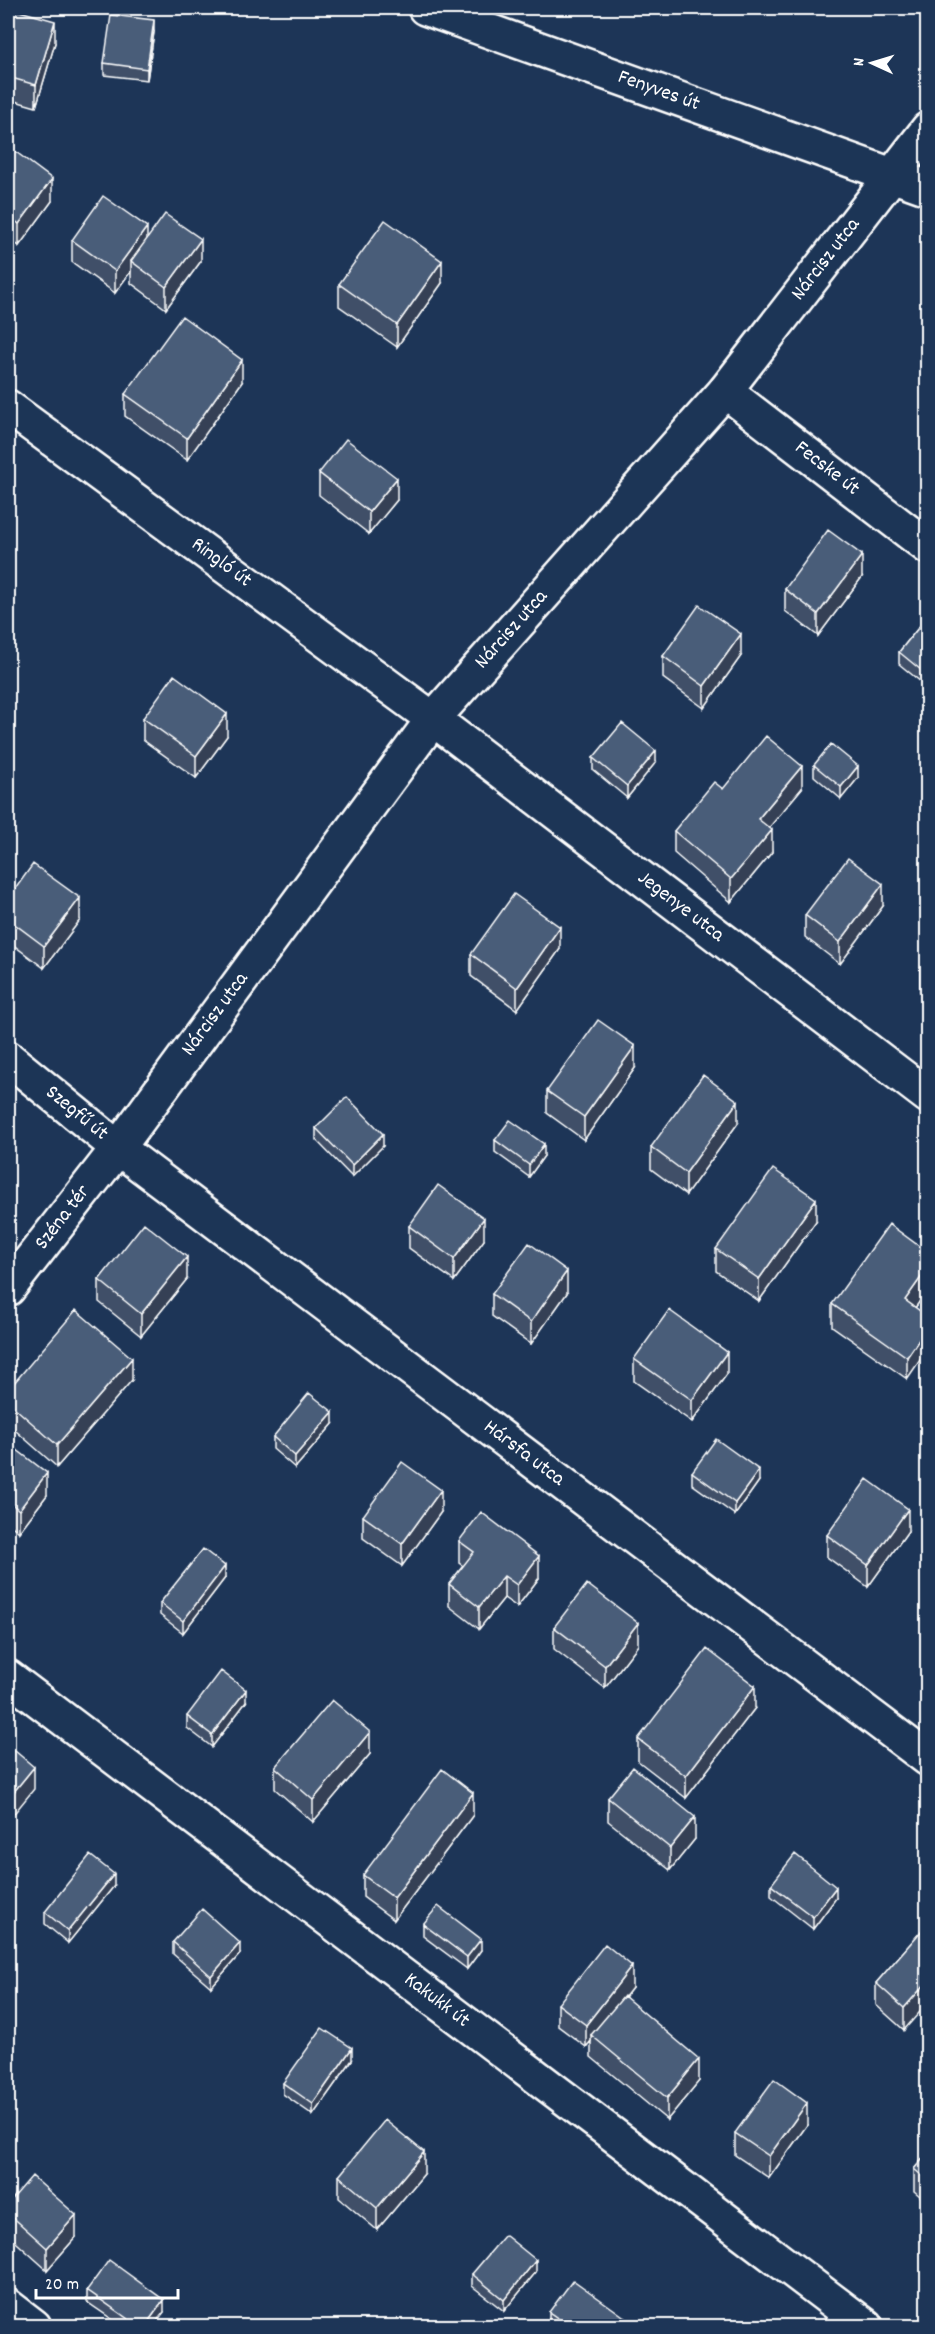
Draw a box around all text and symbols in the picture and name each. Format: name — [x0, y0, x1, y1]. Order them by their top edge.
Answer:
north arrow — [842, 33, 902, 93]
text: N — [848, 57, 871, 67]
street label: Fenyves út — [613, 63, 704, 120]
street label: Nárcisz utca — [785, 211, 869, 308]
street label: Fecske út — [787, 434, 866, 504]
street label: Ringló út — [184, 531, 258, 596]
street label: Nárcisz utca — [468, 583, 557, 677]
street label: Jegenye utca — [630, 864, 731, 951]
street label: Nárcisz utca — [175, 966, 257, 1063]
street label: Szegfű út — [38, 1079, 114, 1149]
street label: Széna tér — [28, 1179, 98, 1257]
street label: Hársfa utca — [476, 1413, 571, 1495]
street label: Kakukk út — [397, 1966, 476, 2036]
scale bar — [36, 2262, 178, 2300]
text: 20 m — [45, 2273, 79, 2298]

